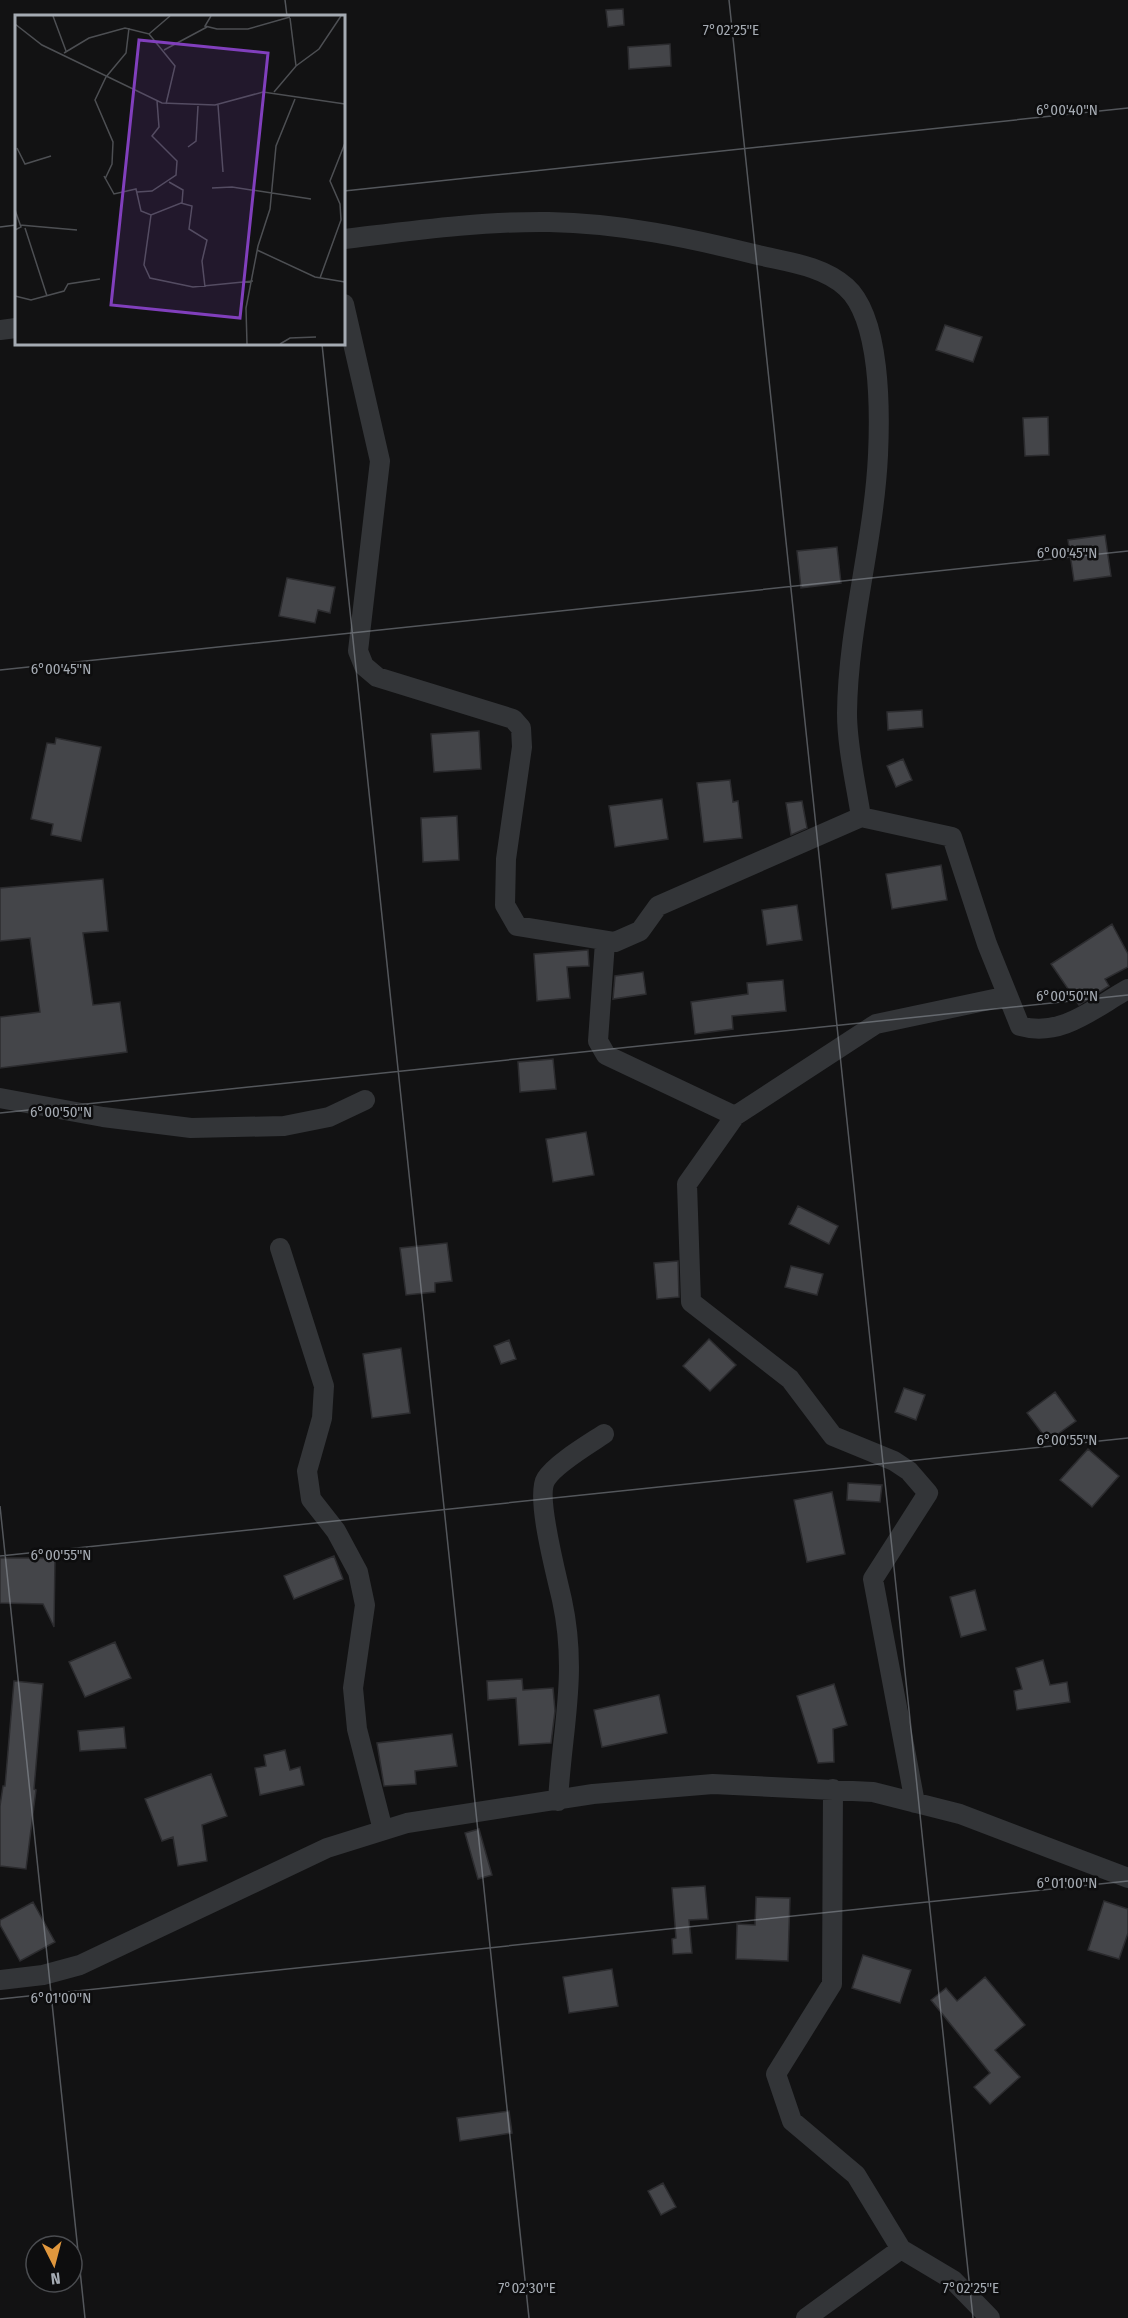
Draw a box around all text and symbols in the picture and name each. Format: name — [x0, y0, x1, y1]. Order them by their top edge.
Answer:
inset map — [15, 15, 345, 345]
text: 7°02'25"E — [703, 21, 759, 39]
text: 6°00'40"N — [1036, 101, 1098, 119]
text: 6°00'45"N — [1037, 544, 1097, 562]
text: 6°00'45"N — [31, 660, 91, 678]
text: 6°00'50"N — [1036, 987, 1098, 1005]
text: 6°00'50"N — [30, 1103, 92, 1121]
text: 6°00'55"N — [1037, 1431, 1097, 1449]
text: 6°00'55"N — [31, 1546, 91, 1564]
text: 6°01'00"N — [1037, 1874, 1097, 1892]
text: 6°01'00"N — [31, 1989, 91, 2007]
north arrow — [24, 2234, 84, 2294]
text: N — [50, 2268, 61, 2288]
text: 7°02'30"E — [498, 2279, 556, 2297]
text: 7°02'25"E — [943, 2279, 999, 2297]

